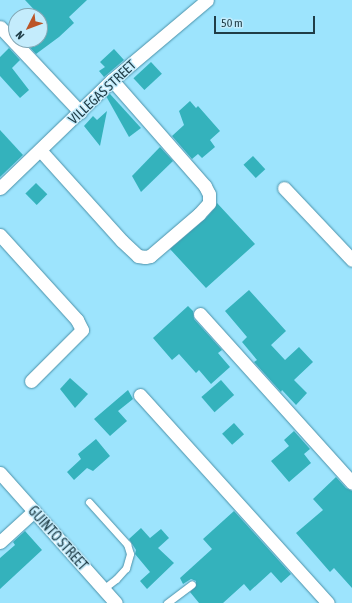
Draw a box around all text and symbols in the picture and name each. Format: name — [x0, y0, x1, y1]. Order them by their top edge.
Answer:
north arrow — [8, 8, 48, 48]
scale bar — [216, 8, 317, 34]
text: 50 m — [221, 16, 243, 30]
text: N — [13, 29, 26, 42]
street label: VILLEGAS STREET — [65, 56, 139, 128]
street label: GUINTO STREET — [25, 502, 91, 574]

